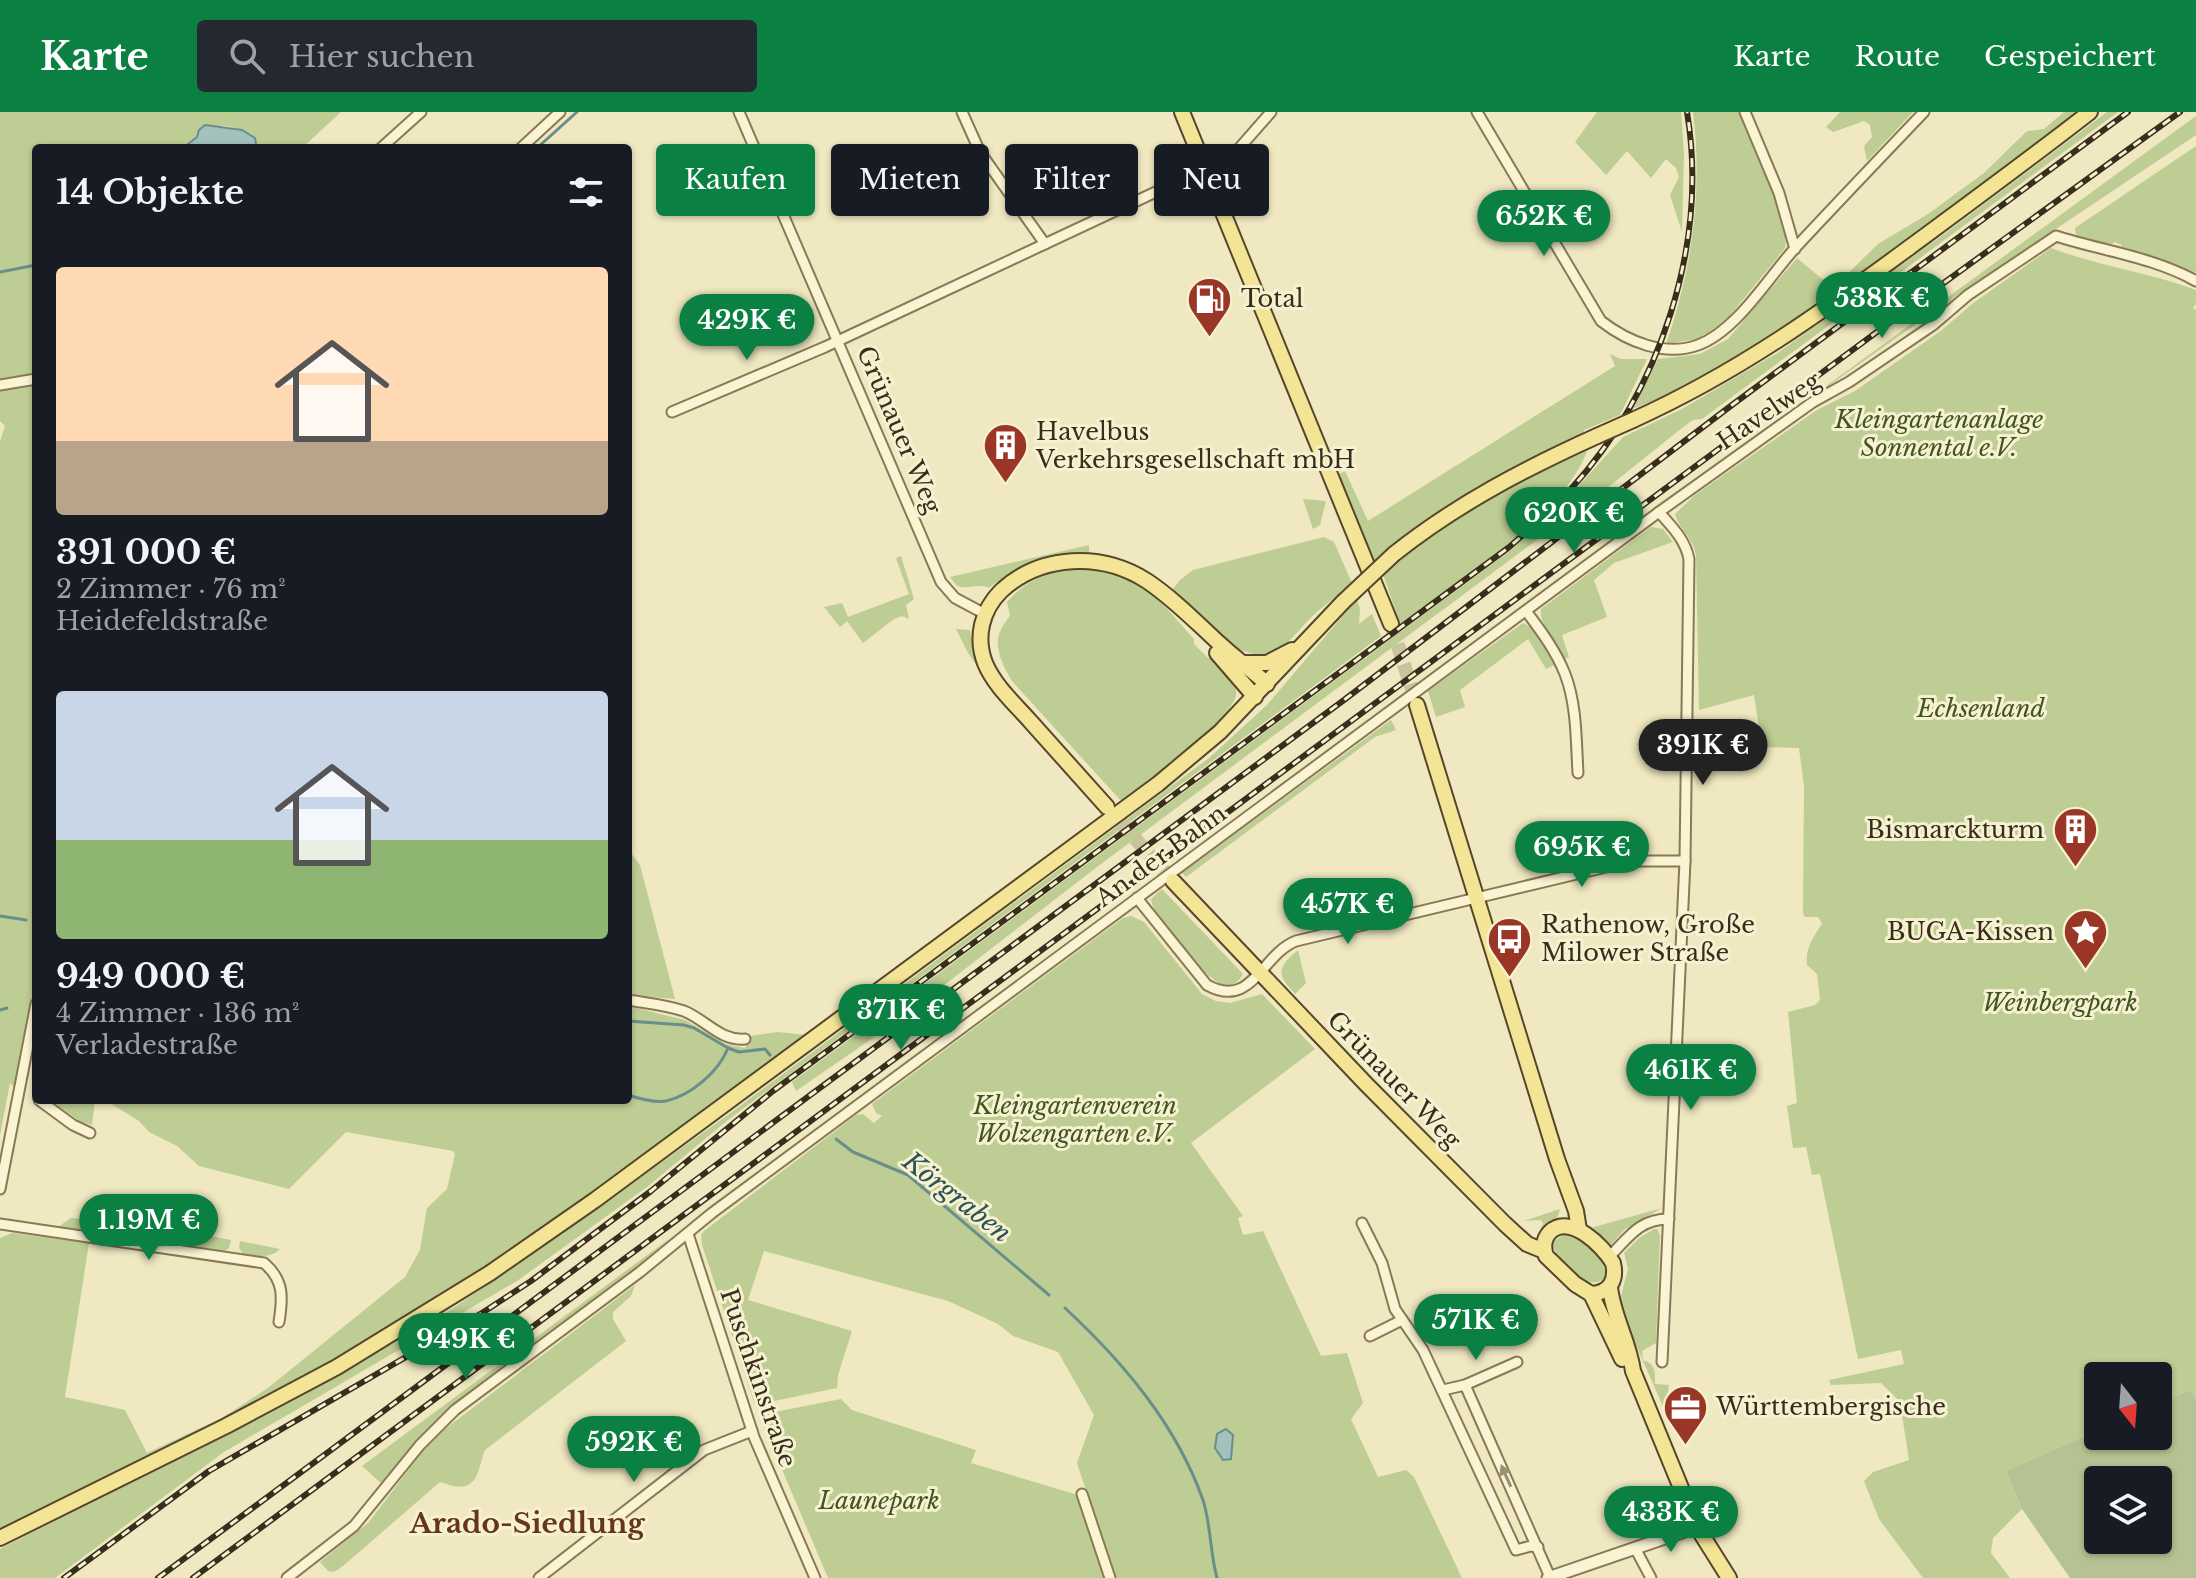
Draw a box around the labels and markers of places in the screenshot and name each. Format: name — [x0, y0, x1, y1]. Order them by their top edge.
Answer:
pin: 652K € — [1479, 190, 1609, 258]
pin: 538K € — [1817, 272, 1947, 340]
fuel station icon: Total — [1186, 275, 1234, 338]
place label: Total — [1241, 284, 1304, 313]
pin: 429K € — [682, 294, 812, 362]
place label: Havelbus Verkehrsgesellschaft mbH — [1035, 417, 1355, 474]
building icon: Havelbus Verkehrsgesellschaft mbH — [981, 422, 1029, 485]
pin: 620K € — [1509, 487, 1639, 555]
pin: 391K € — [1638, 719, 1768, 787]
building icon: Bismarckturm — [2051, 806, 2099, 869]
place label: Bismarckturm — [1866, 815, 2044, 844]
pin: 695K € — [1517, 821, 1647, 889]
pin: 457K € — [1283, 878, 1413, 946]
place icon: BUGA-Kissen — [2061, 908, 2109, 971]
place label: Rathenow, Große Milower Straße — [1541, 910, 1755, 967]
bus stop icon: Rathenow, Große Milower Straße — [1486, 915, 1534, 978]
place label: BUGA-Kissen — [1887, 917, 2054, 946]
pin: 371K € — [836, 984, 966, 1052]
pin: 461K € — [1626, 1044, 1756, 1112]
pin: 1.19M € — [75, 1194, 223, 1262]
pin: 571K € — [1411, 1294, 1541, 1362]
pin: 949K € — [401, 1313, 531, 1381]
office icon: Württembergische — [1661, 1383, 1709, 1446]
place label: Württembergische — [1715, 1392, 1946, 1421]
pin: 592K € — [569, 1416, 699, 1484]
pin: 433K € — [1606, 1486, 1736, 1554]

